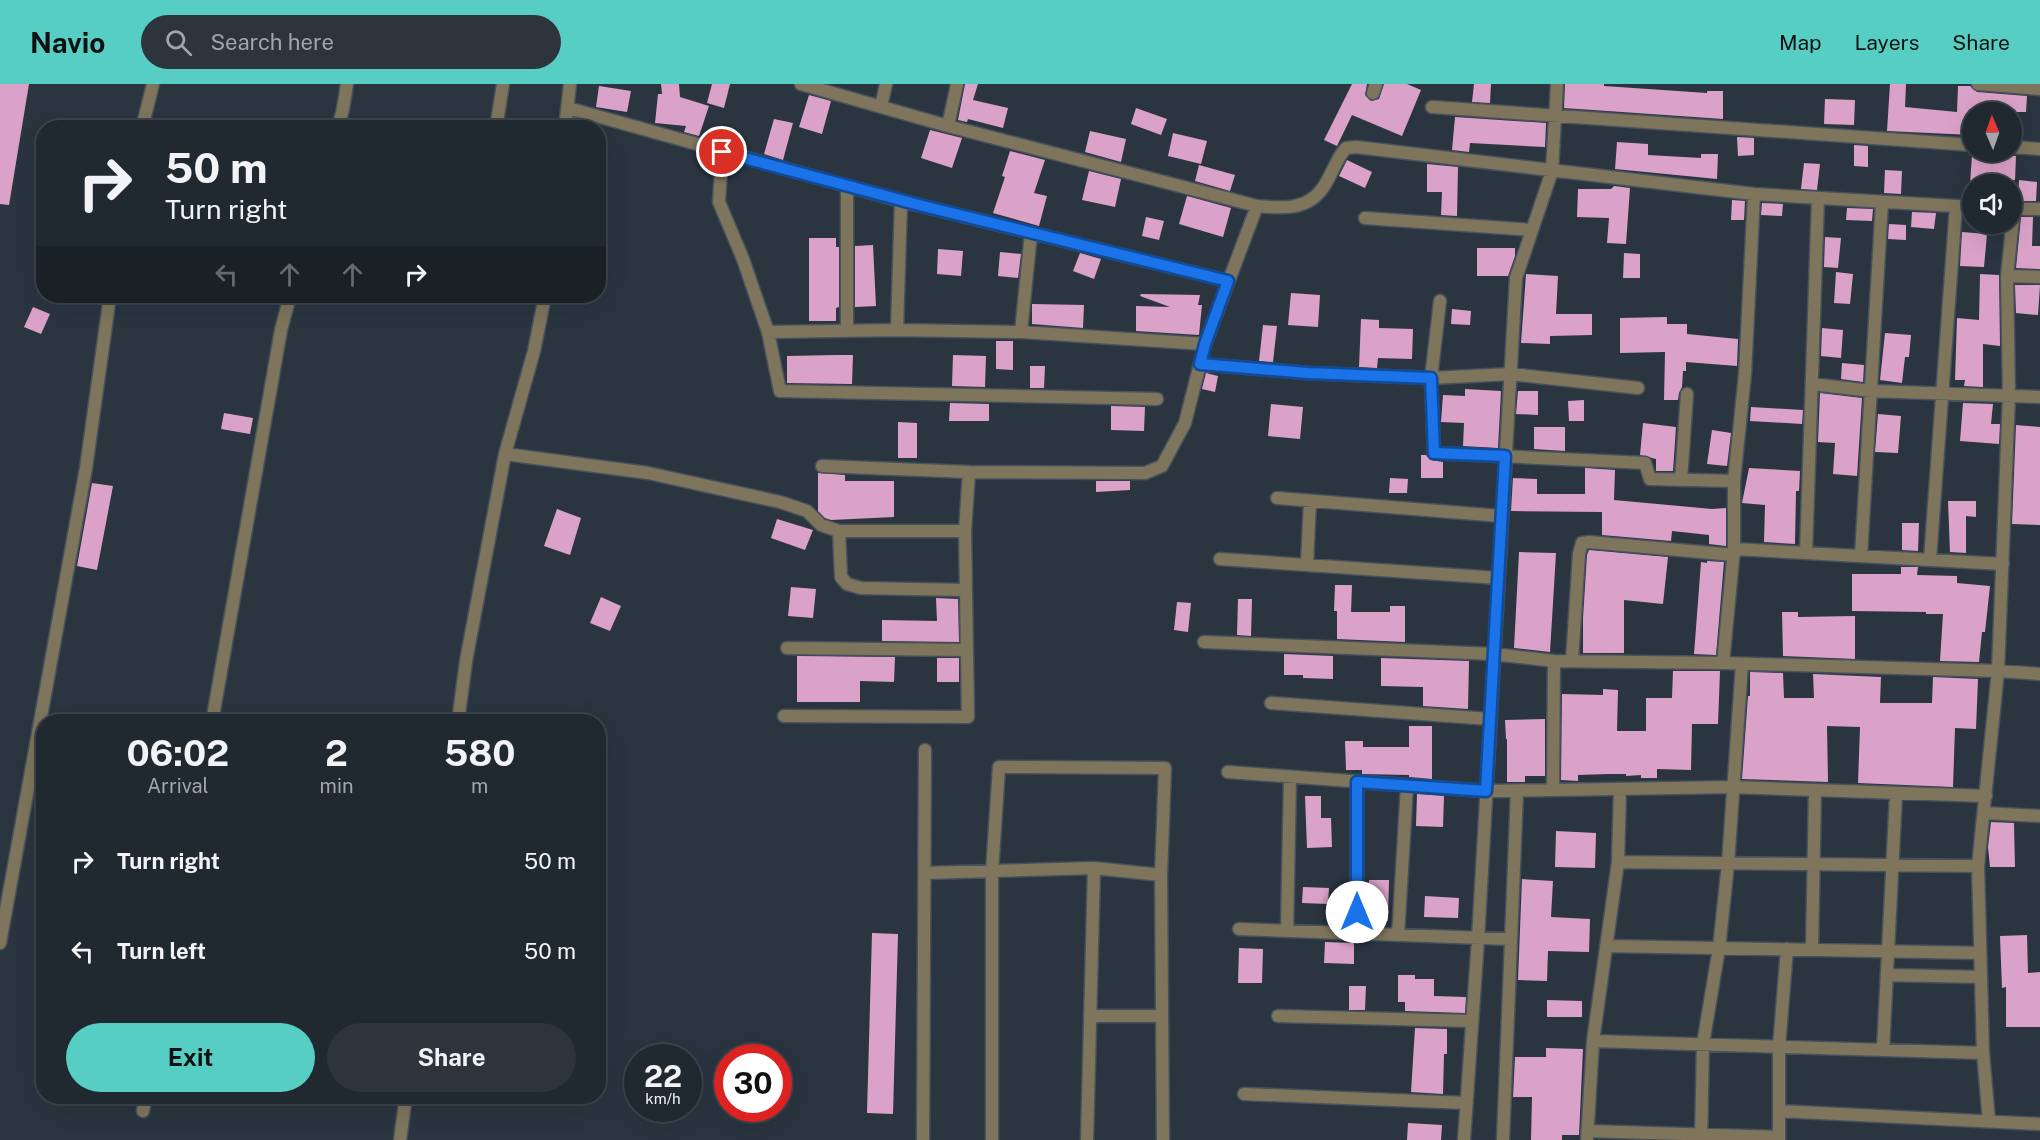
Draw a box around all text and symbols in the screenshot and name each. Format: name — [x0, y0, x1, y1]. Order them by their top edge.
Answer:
search box — [141, 15, 561, 69]
text: Navio — [30, 26, 105, 59]
icon: search — [162, 26, 195, 59]
text: Search here — [210, 29, 334, 55]
text: Map — [1779, 30, 1822, 55]
text: Layers — [1855, 30, 1919, 55]
text: Share — [1952, 30, 2010, 55]
north arrow — [1962, 102, 2022, 162]
map controls — [1962, 102, 2022, 234]
pin — [696, 126, 747, 177]
icon: arrive — [705, 135, 738, 168]
text: 50 m — [165, 143, 268, 192]
icon: right — [66, 144, 144, 222]
button: sound — [1962, 174, 2022, 234]
text: Turn right — [165, 193, 288, 225]
icon: left — [210, 258, 243, 291]
icon: ahead — [273, 258, 306, 291]
icon: ahead — [336, 258, 369, 291]
icon: right — [399, 258, 432, 291]
text: 06:02 — [126, 732, 229, 774]
text: 2 — [325, 732, 348, 774]
text: 580 — [444, 732, 516, 774]
text: Arrival — [147, 774, 209, 798]
text: min — [320, 774, 354, 798]
text: m — [471, 774, 488, 798]
icon: right — [66, 845, 99, 878]
text: Turn right — [117, 848, 220, 874]
text: 50 m — [524, 848, 576, 874]
position arrow — [1325, 880, 1389, 944]
icon: left — [66, 935, 99, 968]
text: Turn left — [117, 938, 206, 964]
text: 50 m — [524, 938, 576, 964]
button: Exit — [66, 1023, 315, 1092]
button: Share — [327, 1023, 576, 1092]
speed limit sign: 30 — [714, 1044, 792, 1122]
text: 22 — [644, 1058, 682, 1094]
text: km/h — [645, 1090, 681, 1107]

